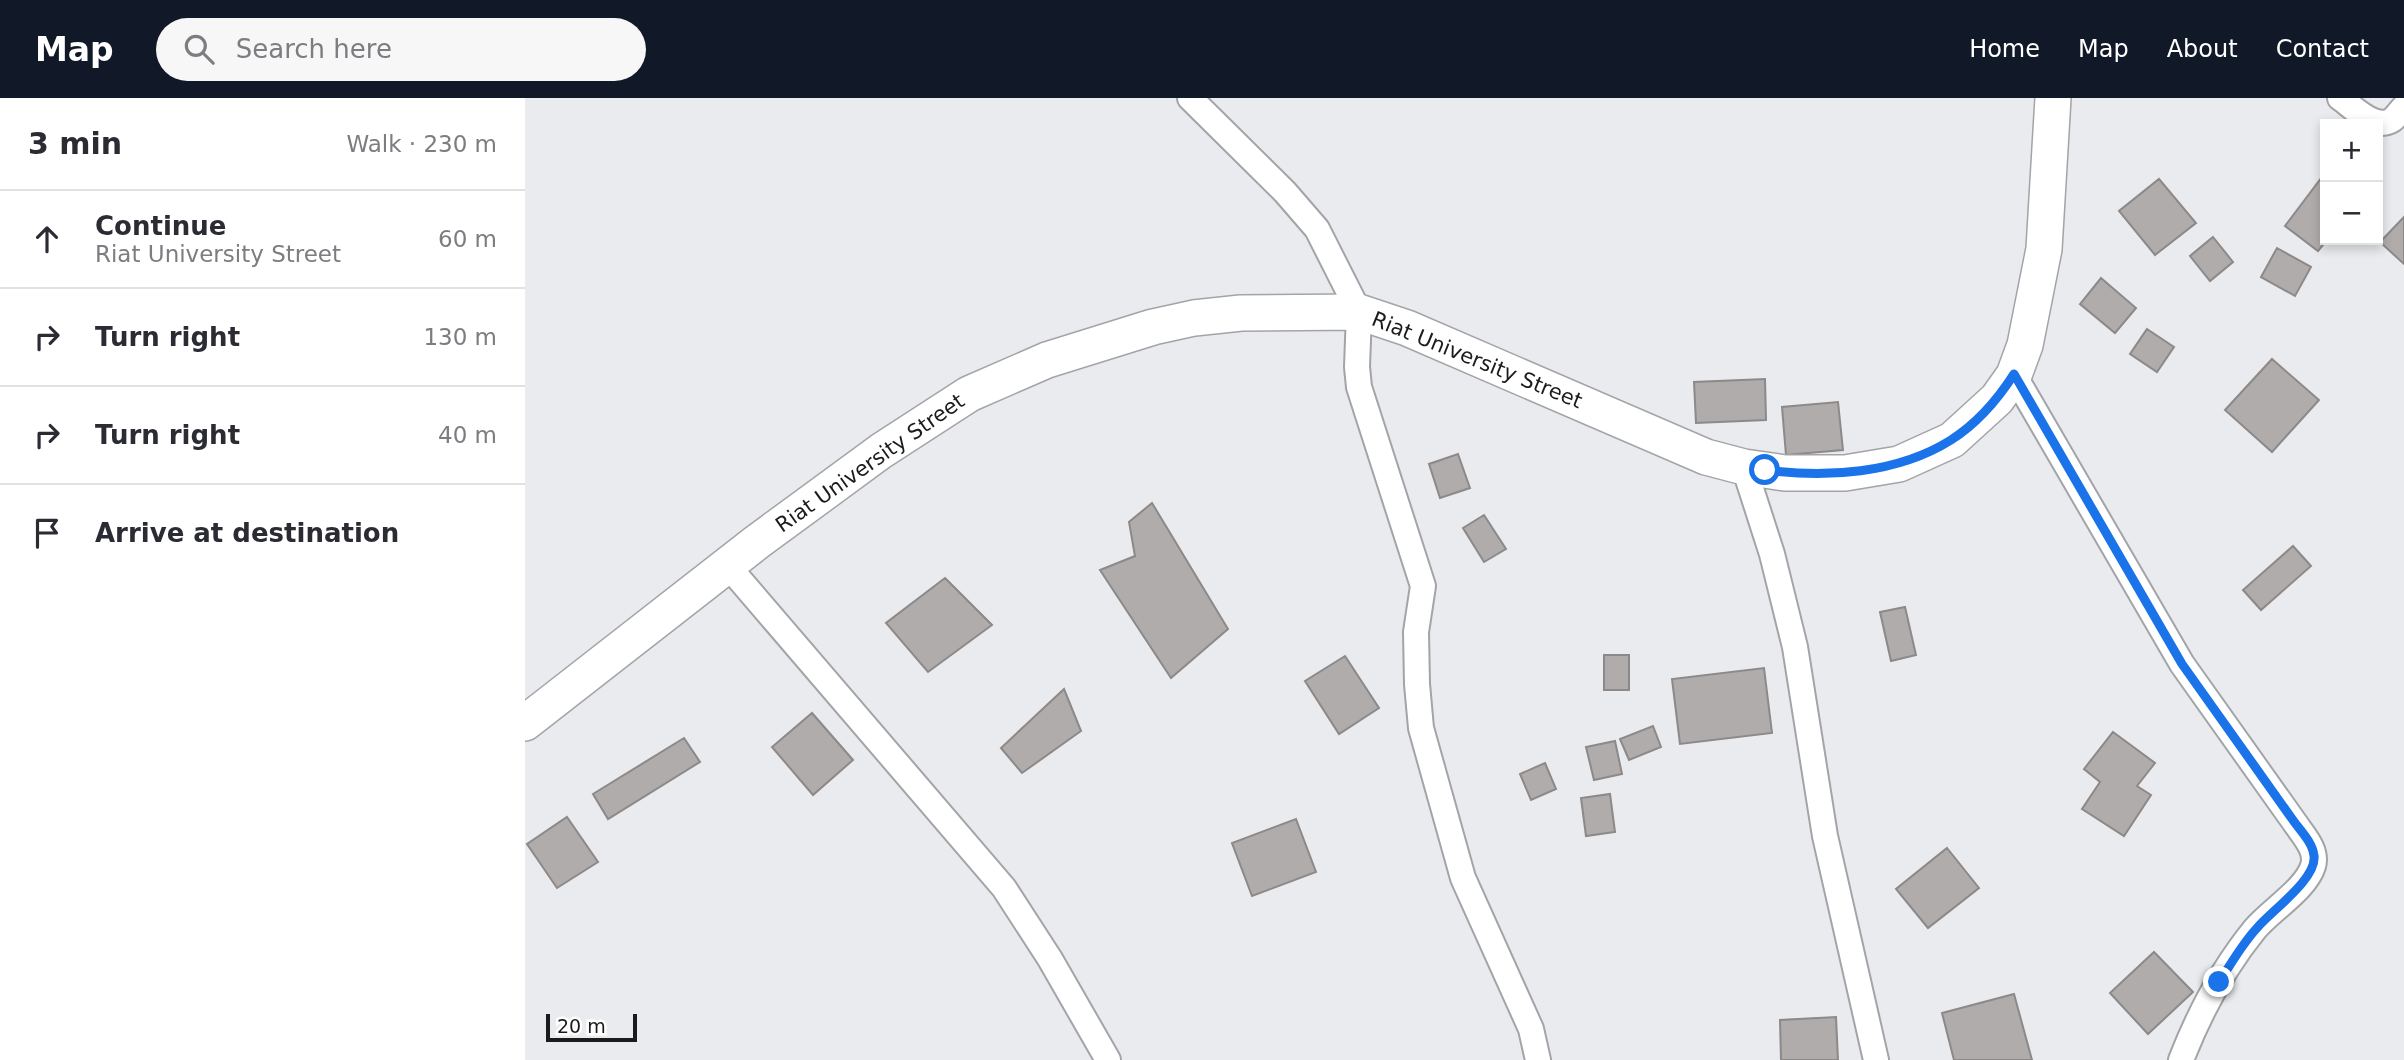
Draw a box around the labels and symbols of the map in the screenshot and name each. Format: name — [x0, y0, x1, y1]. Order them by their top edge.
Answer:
street label: Riat University Street — [1368, 307, 1586, 413]
street label: Riat University Street — [771, 389, 969, 537]
route start — [1749, 454, 1780, 485]
route end — [2203, 966, 2234, 997]
scale bar — [546, 1011, 637, 1043]

